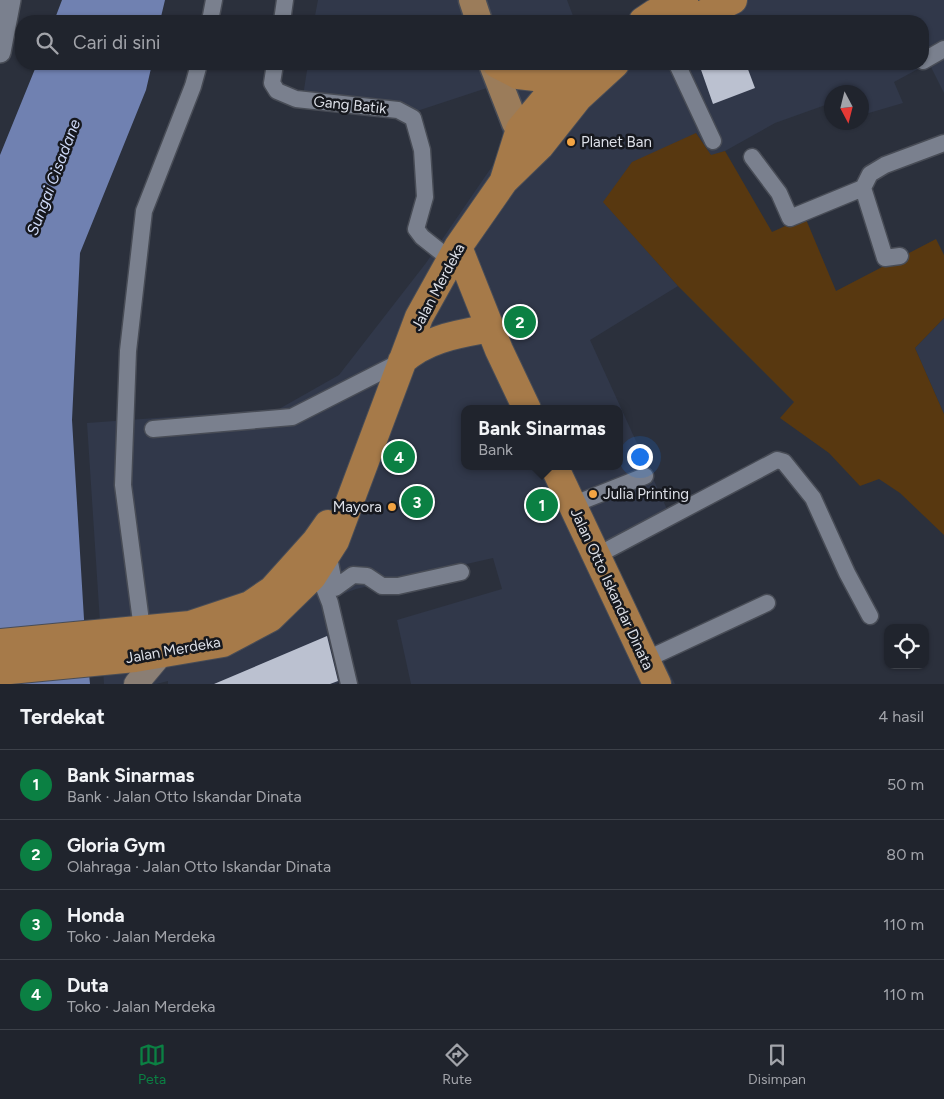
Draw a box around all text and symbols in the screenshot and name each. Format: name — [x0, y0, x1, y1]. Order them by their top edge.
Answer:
search box — [15, 15, 929, 70]
icon: search — [33, 29, 61, 57]
text: Cari di sini — [73, 31, 160, 54]
north arrow — [824, 85, 869, 130]
street label: Gang Batik — [313, 92, 388, 118]
water label: Sungai Cisadane — [23, 116, 84, 238]
place label: Planet Ban — [581, 133, 652, 151]
marker: Planet Ban — [565, 136, 577, 148]
street label: Jalan Merdeka — [407, 240, 469, 334]
pin: 2 — [504, 303, 536, 341]
popup — [461, 405, 623, 470]
text: Bank Sinarmas — [478, 417, 606, 440]
pin: 4 — [383, 438, 415, 476]
text: Bank — [478, 440, 513, 459]
your location — [627, 444, 653, 470]
pin: 3 — [401, 483, 433, 521]
place label: Julia Printing — [603, 485, 689, 503]
pin: 1 — [526, 486, 558, 524]
marker: Julia Printing — [587, 488, 599, 500]
place label: Mayora — [333, 498, 382, 516]
marker: Mayora — [386, 501, 398, 513]
street label: Jalan Otto Iskandar Dinata — [567, 505, 657, 673]
map controls — [884, 624, 929, 669]
button: locate — [884, 624, 929, 669]
street label: Jalan Merdeka — [124, 633, 222, 667]
text: Terdekat — [20, 704, 105, 729]
text: 4 hasil — [878, 707, 924, 726]
text: Bank Sinarmas — [67, 764, 194, 787]
text: 1 — [33, 775, 39, 794]
text: 50 m — [887, 775, 924, 794]
text: Bank · Jalan Otto Iskandar Dinata — [67, 787, 302, 806]
text: Gloria Gym — [67, 834, 165, 857]
text: 2 — [31, 845, 41, 864]
text: 80 m — [886, 845, 924, 864]
text: Olahraga · Jalan Otto Iskandar Dinata — [67, 857, 331, 876]
text: Honda — [67, 904, 125, 927]
text: 3 — [32, 915, 40, 934]
text: 110 m — [883, 915, 924, 934]
text: Toko · Jalan Merdeka — [67, 927, 215, 946]
text: Duta — [67, 974, 109, 997]
text: 4 — [31, 985, 41, 1004]
text: 110 m — [883, 985, 924, 1004]
text: Toko · Jalan Merdeka — [67, 997, 215, 1016]
tab: Peta — [138, 1041, 166, 1088]
tab: Rute — [442, 1041, 472, 1088]
tab: Disimpan — [748, 1041, 806, 1088]

